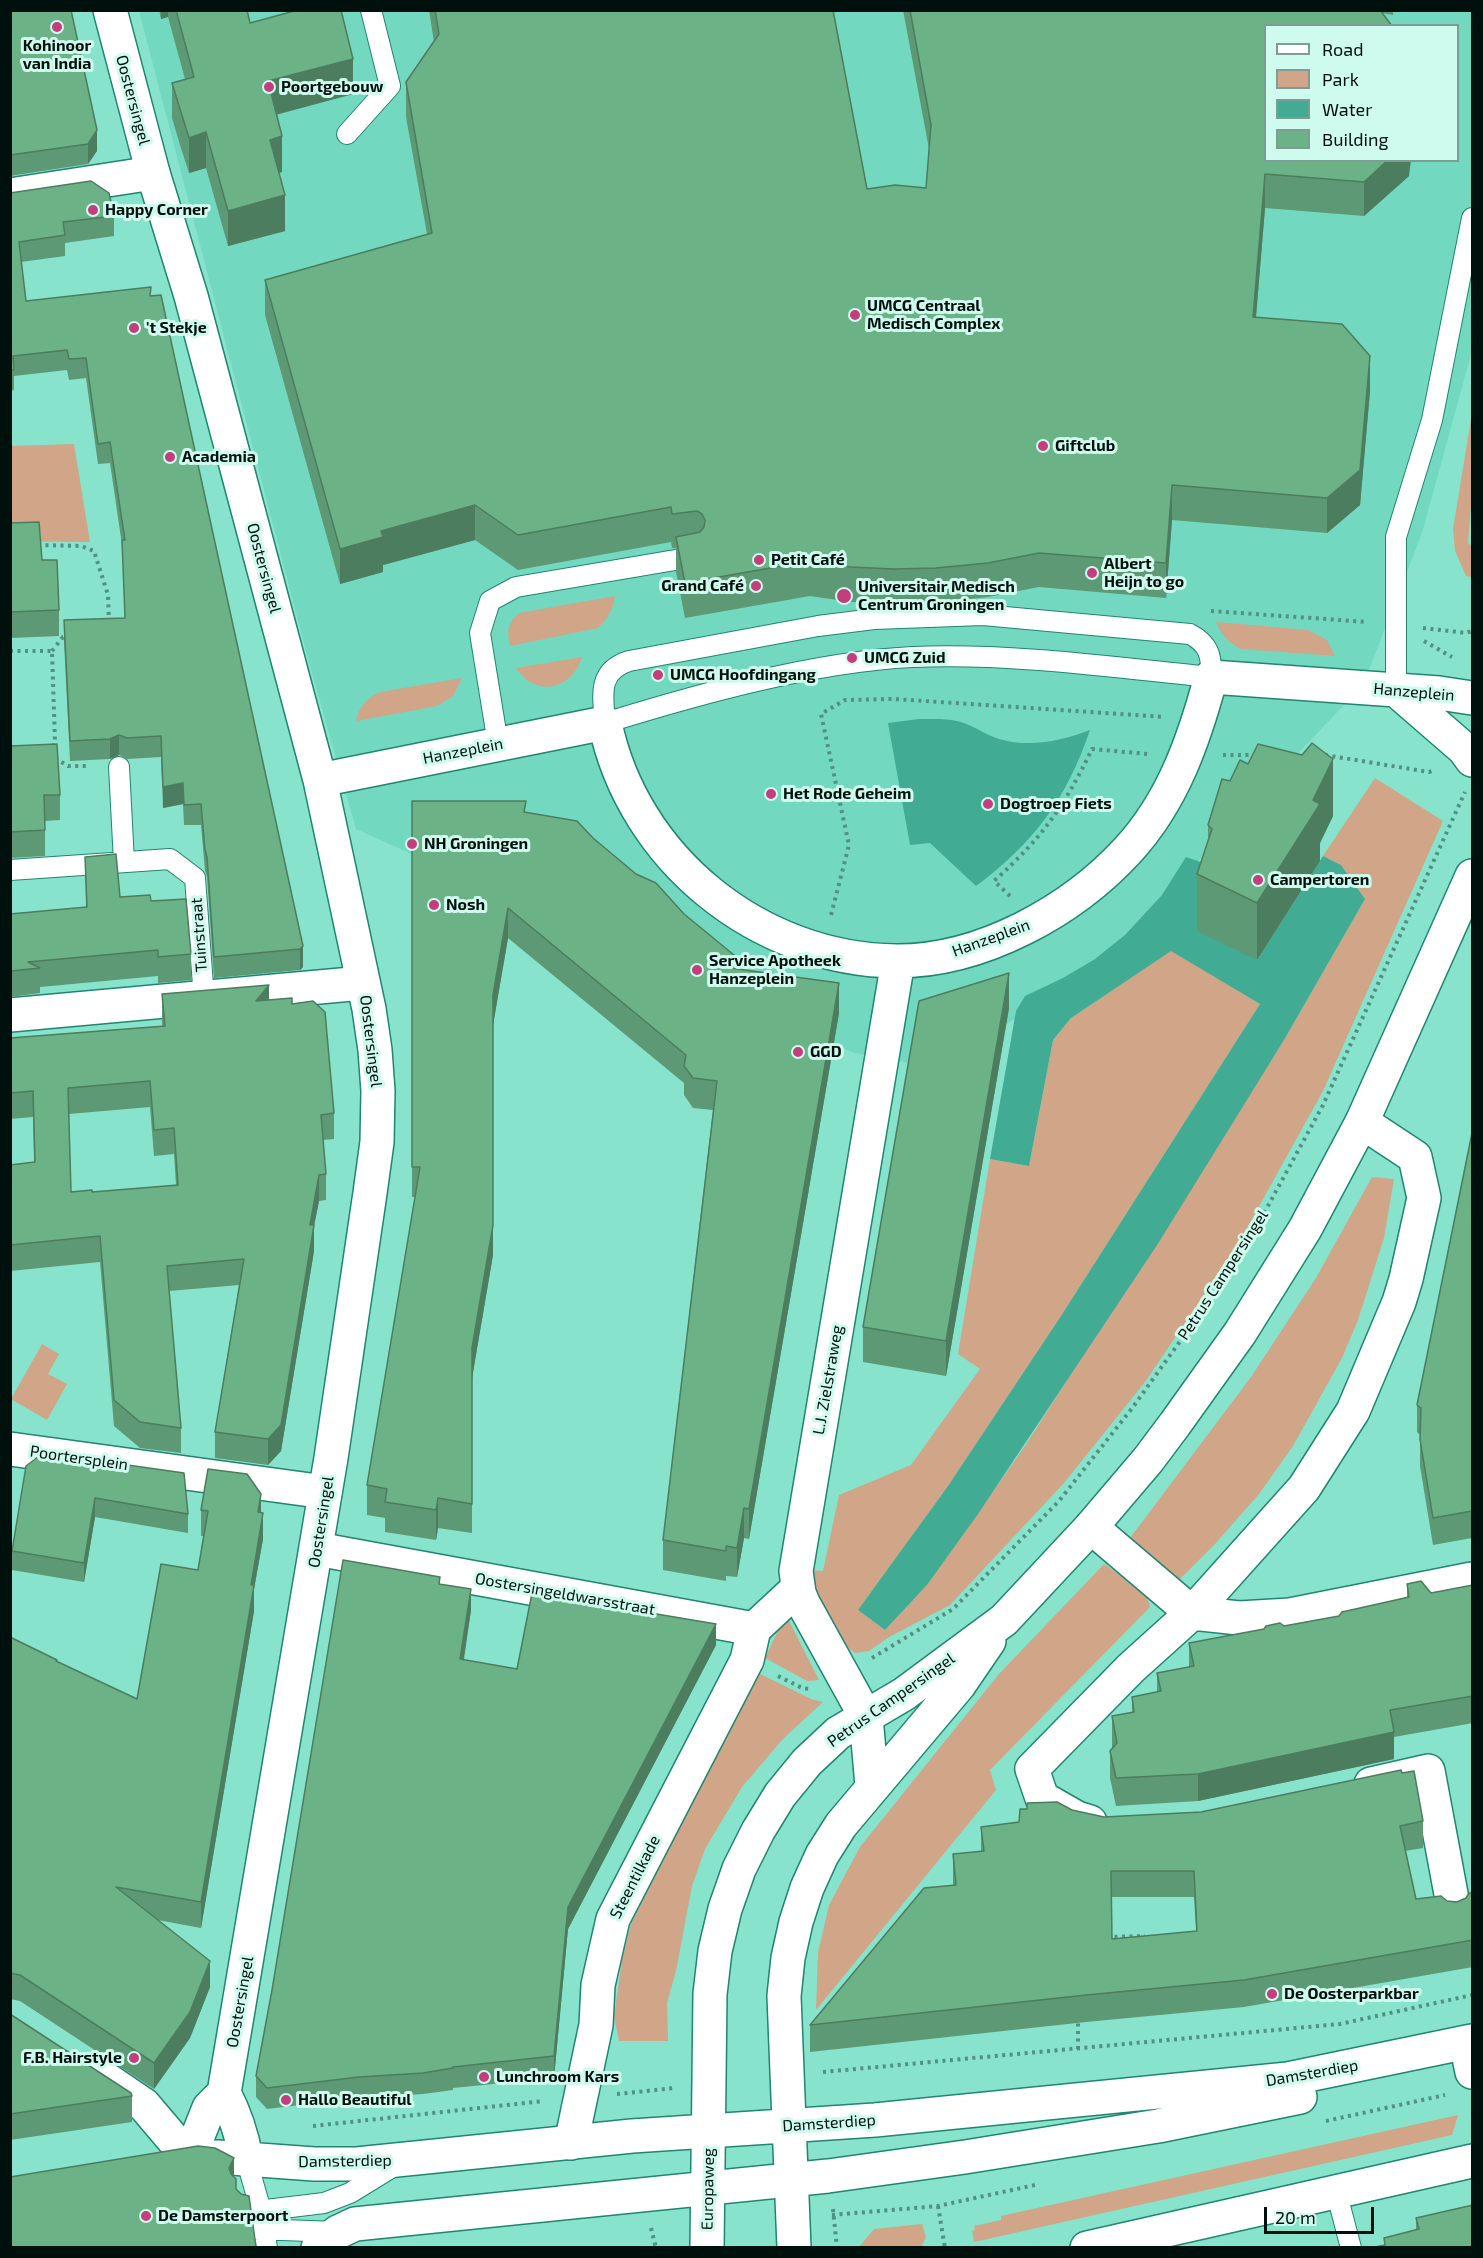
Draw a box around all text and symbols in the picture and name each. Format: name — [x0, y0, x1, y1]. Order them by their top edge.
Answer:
marker: Kohinoor van India — [50, 20, 64, 34]
legend — [1264, 24, 1459, 162]
place label: Kohinoor van India — [23, 36, 91, 74]
text: Road — [1322, 38, 1363, 60]
street label: Oostersingel — [112, 53, 154, 147]
text: Park — [1322, 68, 1359, 90]
place label: Poortgebouw — [281, 77, 383, 97]
marker: Poortgebouw — [262, 80, 276, 94]
text: Water — [1322, 98, 1372, 120]
text: Building — [1322, 128, 1389, 150]
place label: Happy Corner — [105, 200, 208, 220]
marker: Happy Corner — [86, 203, 100, 217]
place label: UMCG Centraal Medisch Complex — [867, 296, 1000, 334]
marker: UMCG Centraal Medisch Complex — [848, 308, 862, 322]
place label: 't Stekje — [146, 318, 207, 338]
marker: 't Stekje — [127, 321, 141, 335]
place label: Giftclub — [1055, 436, 1115, 456]
marker: Giftclub — [1036, 439, 1050, 453]
place label: Academia — [182, 447, 256, 467]
marker: Academia — [163, 450, 177, 464]
street label: Oostersingel — [243, 521, 285, 615]
place label: Petit Café — [771, 550, 845, 570]
marker: Petit Café — [752, 553, 766, 567]
place label: Albert Heijn to go — [1104, 554, 1184, 592]
marker: Albert Heijn to go — [1085, 566, 1099, 580]
place label: Grand Café — [661, 576, 744, 596]
place label: Universitair Medisch Centrum Groningen — [858, 577, 1015, 615]
marker: Grand Café — [749, 579, 763, 593]
marker: Universitair Medisch Centrum Groningen — [835, 587, 853, 605]
place label: UMCG Zuid — [864, 648, 946, 668]
marker: UMCG Zuid — [845, 651, 859, 665]
place label: UMCG Hoofdingang — [670, 665, 816, 685]
marker: UMCG Hoofdingang — [651, 668, 665, 682]
street label: Hanzeplein — [1373, 679, 1455, 705]
street label: Hanzeplein — [421, 734, 505, 768]
place label: Het Rode Geheim — [783, 784, 911, 804]
marker: Het Rode Geheim — [764, 787, 778, 801]
place label: Dogtroep Fiets — [1000, 794, 1112, 814]
marker: Dogtroep Fiets — [981, 797, 995, 811]
place label: NH Groningen — [424, 834, 528, 854]
marker: NH Groningen — [405, 837, 419, 851]
place label: Campertoren — [1270, 870, 1369, 890]
marker: Campertoren — [1251, 873, 1265, 887]
place label: Nosh — [446, 895, 485, 915]
street label: Tuinstraat — [187, 897, 211, 973]
marker: Nosh — [427, 898, 441, 912]
street label: Hanzeplein — [949, 915, 1033, 961]
place label: Service Apotheek Hanzeplein — [709, 951, 841, 989]
marker: Service Apotheek Hanzeplein — [690, 963, 704, 977]
street label: Oostersingel — [356, 994, 386, 1088]
place label: GGD — [810, 1042, 842, 1062]
marker: GGD — [791, 1045, 805, 1059]
street label: Petrus Campersingel — [1174, 1206, 1272, 1344]
street label: L.J. Zielstraweg — [809, 1324, 847, 1436]
street label: Poortersplein — [29, 1442, 129, 1474]
street label: Oostersingel — [304, 1475, 338, 1569]
street label: Oostersingeldwarsstraat — [473, 1569, 657, 1619]
street label: Petrus Campersingel — [824, 1649, 958, 1751]
street label: Steentilkade — [606, 1832, 664, 1922]
street label: Oostersingel — [223, 1955, 257, 2049]
place label: De Oosterparkbar — [1284, 1984, 1419, 2004]
marker: De Oosterparkbar — [1265, 1987, 1279, 2001]
place label: F.B. Hairstyle — [23, 2048, 122, 2068]
marker: F.B. Hairstyle — [127, 2051, 141, 2065]
street label: Damsterdiep — [1264, 2055, 1360, 2091]
place label: Lunchroom Kars — [496, 2067, 619, 2087]
marker: Lunchroom Kars — [477, 2070, 491, 2084]
place label: Hallo Beautiful — [298, 2090, 412, 2110]
marker: Hallo Beautiful — [279, 2093, 293, 2107]
street label: Damsterdiep — [782, 2110, 876, 2136]
street label: Europaweg — [698, 2148, 718, 2230]
street label: Damsterdiep — [298, 2151, 392, 2171]
scale bar — [1267, 2195, 1376, 2233]
place label: De Damsterpoort — [158, 2206, 288, 2226]
text: 20 m — [1275, 2206, 1316, 2228]
marker: De Damsterpoort — [139, 2209, 153, 2223]

